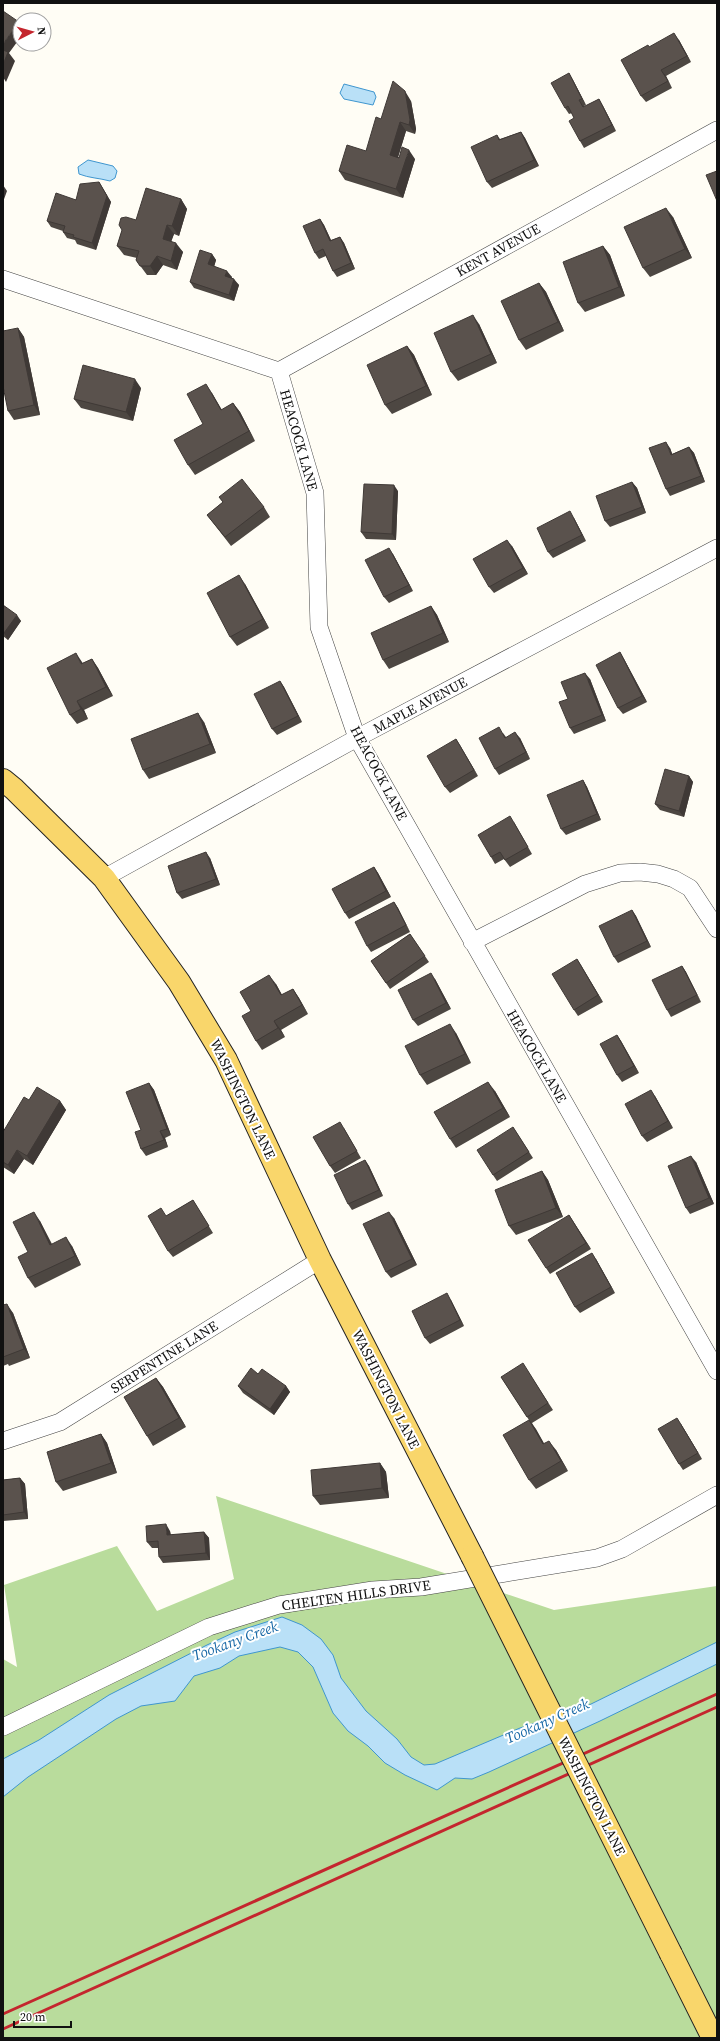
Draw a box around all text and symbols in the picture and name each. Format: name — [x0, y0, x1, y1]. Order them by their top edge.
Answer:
north arrow — [12, 12, 52, 52]
text: N — [34, 26, 49, 36]
street label: KENT AVENUE — [452, 219, 544, 281]
street label: HEACOCK LANE — [275, 387, 323, 493]
street label: MAPLE AVENUE — [370, 672, 470, 738]
street label: HEACOCK LANE — [346, 722, 412, 824]
street label: HEACOCK LANE — [502, 1006, 572, 1106]
street label: WASHINGTON LANE — [205, 1036, 281, 1162]
street label: SERPENTINE LANE — [107, 1316, 221, 1398]
street label: WASHINGTON LANE — [347, 1326, 425, 1452]
street label: CHELTEN HILLS DRIVE — [280, 1575, 432, 1615]
water label: Tookany Creek — [189, 1615, 282, 1666]
water label: Tookany Creek — [501, 1692, 593, 1748]
street label: WASHINGTON LANE — [553, 1733, 631, 1859]
scale bar — [14, 2003, 71, 2029]
text: 20 m — [20, 2009, 46, 2025]

